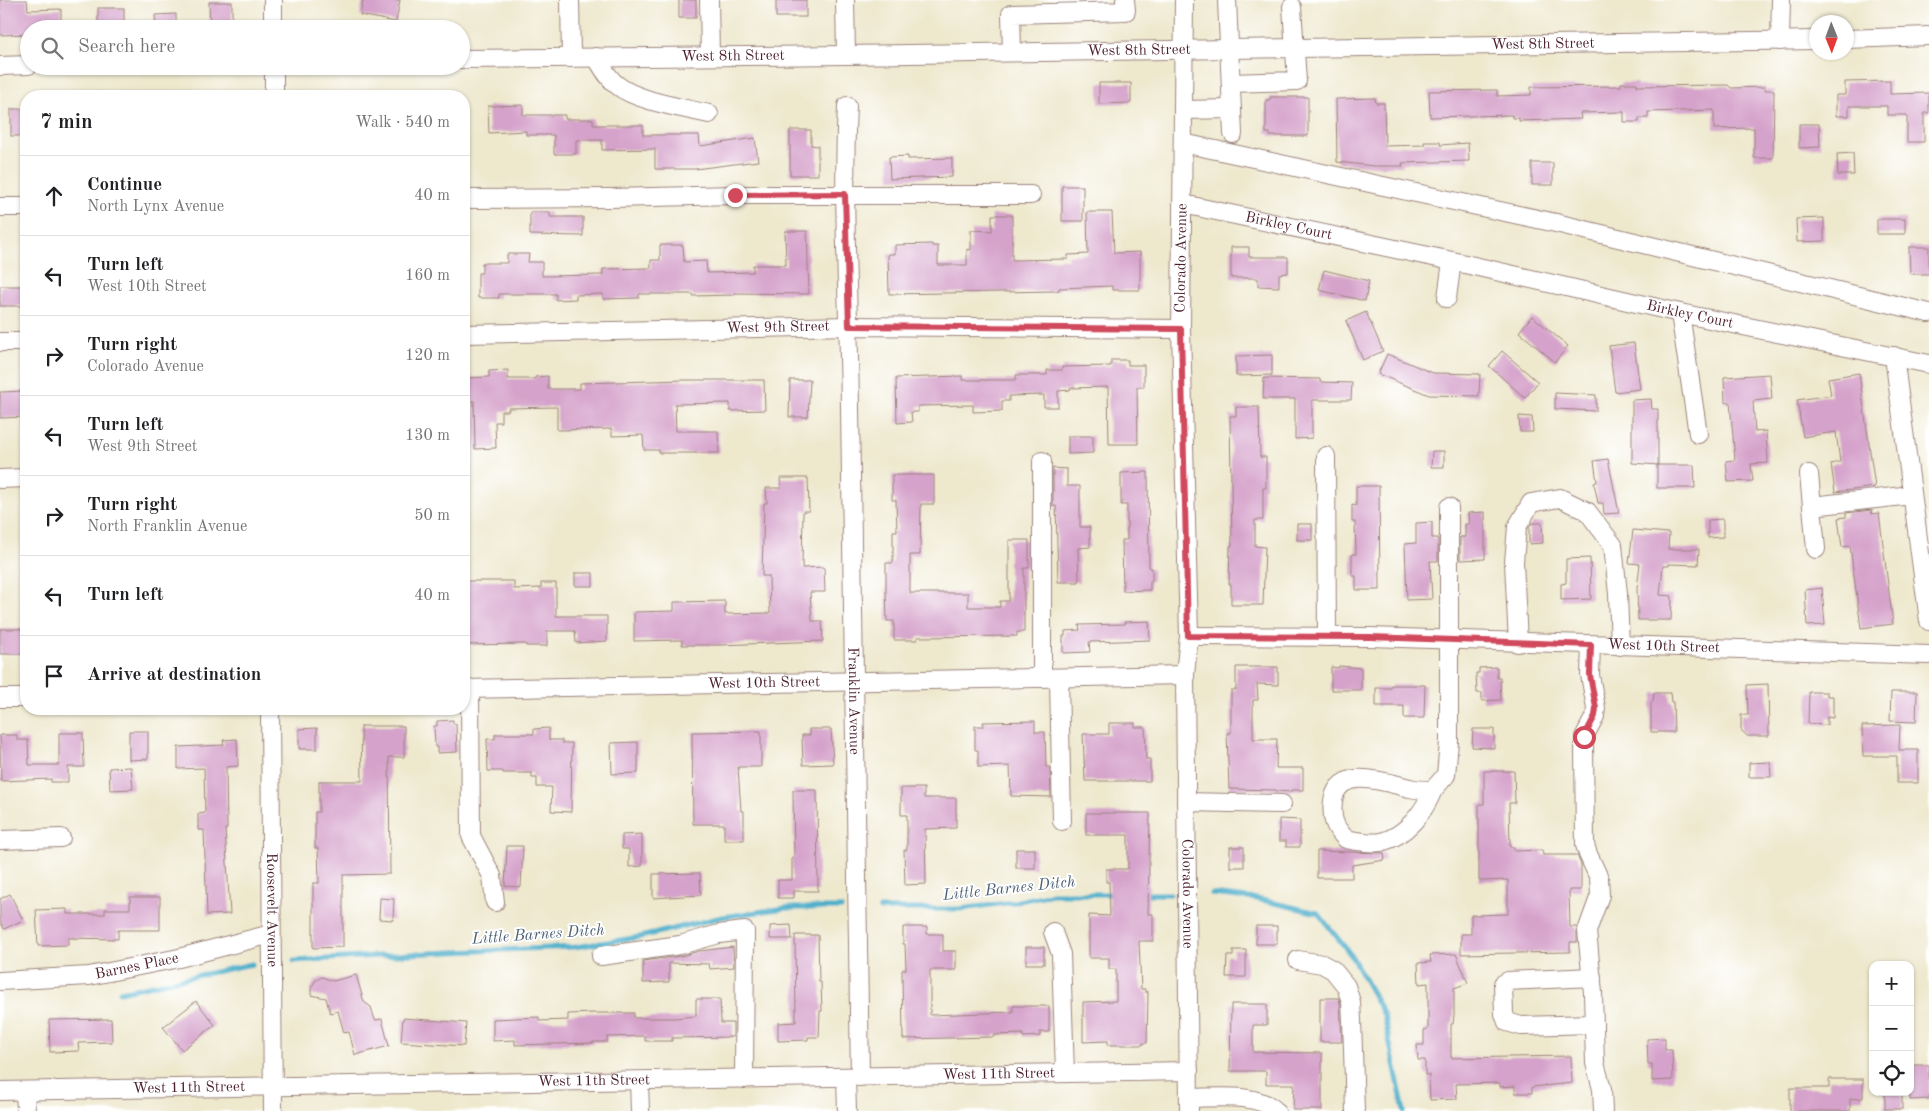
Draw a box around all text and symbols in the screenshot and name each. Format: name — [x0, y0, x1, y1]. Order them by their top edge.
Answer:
north arrow — [1809, 15, 1854, 60]
search box — [20, 20, 470, 75]
icon: search — [38, 34, 66, 62]
street label: West 8th Street — [1491, 36, 1595, 53]
text: Search here — [78, 38, 175, 57]
street label: West 8th Street — [1087, 42, 1191, 59]
street label: West 8th Street — [681, 48, 785, 64]
text: 7 min — [40, 112, 93, 133]
text: Walk · 540 m — [355, 115, 450, 131]
text: Continue — [87, 176, 162, 195]
icon: ahead — [40, 182, 68, 210]
route end — [724, 184, 747, 207]
text: 40 m — [414, 188, 450, 204]
text: North Lynx Avenue — [87, 199, 224, 215]
street label: Colorado Avenue — [1174, 203, 1190, 313]
street label: Birkley Court — [1244, 210, 1333, 243]
text: Turn left — [87, 256, 164, 275]
icon: left — [40, 262, 68, 290]
text: 160 m — [405, 268, 450, 284]
text: West 10th Street — [87, 279, 207, 295]
street label: Birkley Court — [1645, 298, 1735, 331]
street label: West 9th Street — [726, 319, 830, 336]
text: Turn right — [87, 336, 177, 355]
icon: right — [40, 342, 68, 370]
text: 120 m — [405, 348, 450, 364]
text: Colorado Avenue — [87, 359, 204, 375]
text: Turn left — [87, 416, 164, 435]
icon: left — [40, 422, 68, 450]
text: 130 m — [405, 428, 450, 444]
text: West 9th Street — [87, 439, 197, 455]
text: Turn right — [87, 496, 177, 515]
icon: right — [40, 502, 68, 530]
text: 50 m — [414, 508, 450, 524]
text: North Franklin Avenue — [87, 519, 247, 535]
icon: left — [40, 582, 68, 610]
text: Turn left — [87, 586, 164, 605]
text: 40 m — [414, 588, 450, 604]
street label: West 10th Street — [1607, 637, 1720, 656]
street label: Franklin Avenue — [845, 647, 862, 755]
icon: arrive — [40, 662, 68, 690]
text: Arrive at destination — [87, 666, 261, 685]
street label: West 10th Street — [708, 675, 820, 692]
route start — [1573, 726, 1596, 749]
street label: Colorado Avenue — [1179, 839, 1195, 949]
street label: Roosevelt Avenue — [264, 853, 279, 967]
water label: Little Barnes Ditch — [941, 874, 1076, 904]
water label: Little Barnes Ditch — [470, 922, 605, 948]
street label: Barnes Place — [94, 951, 180, 982]
map controls — [1869, 961, 1914, 1096]
button: + — [1869, 961, 1914, 1006]
button: − — [1869, 1006, 1914, 1051]
button: locate — [1869, 1051, 1914, 1096]
street label: West 11th Street — [943, 1066, 1055, 1083]
street label: West 11th Street — [538, 1073, 650, 1089]
street label: West 11th Street — [133, 1079, 245, 1096]

